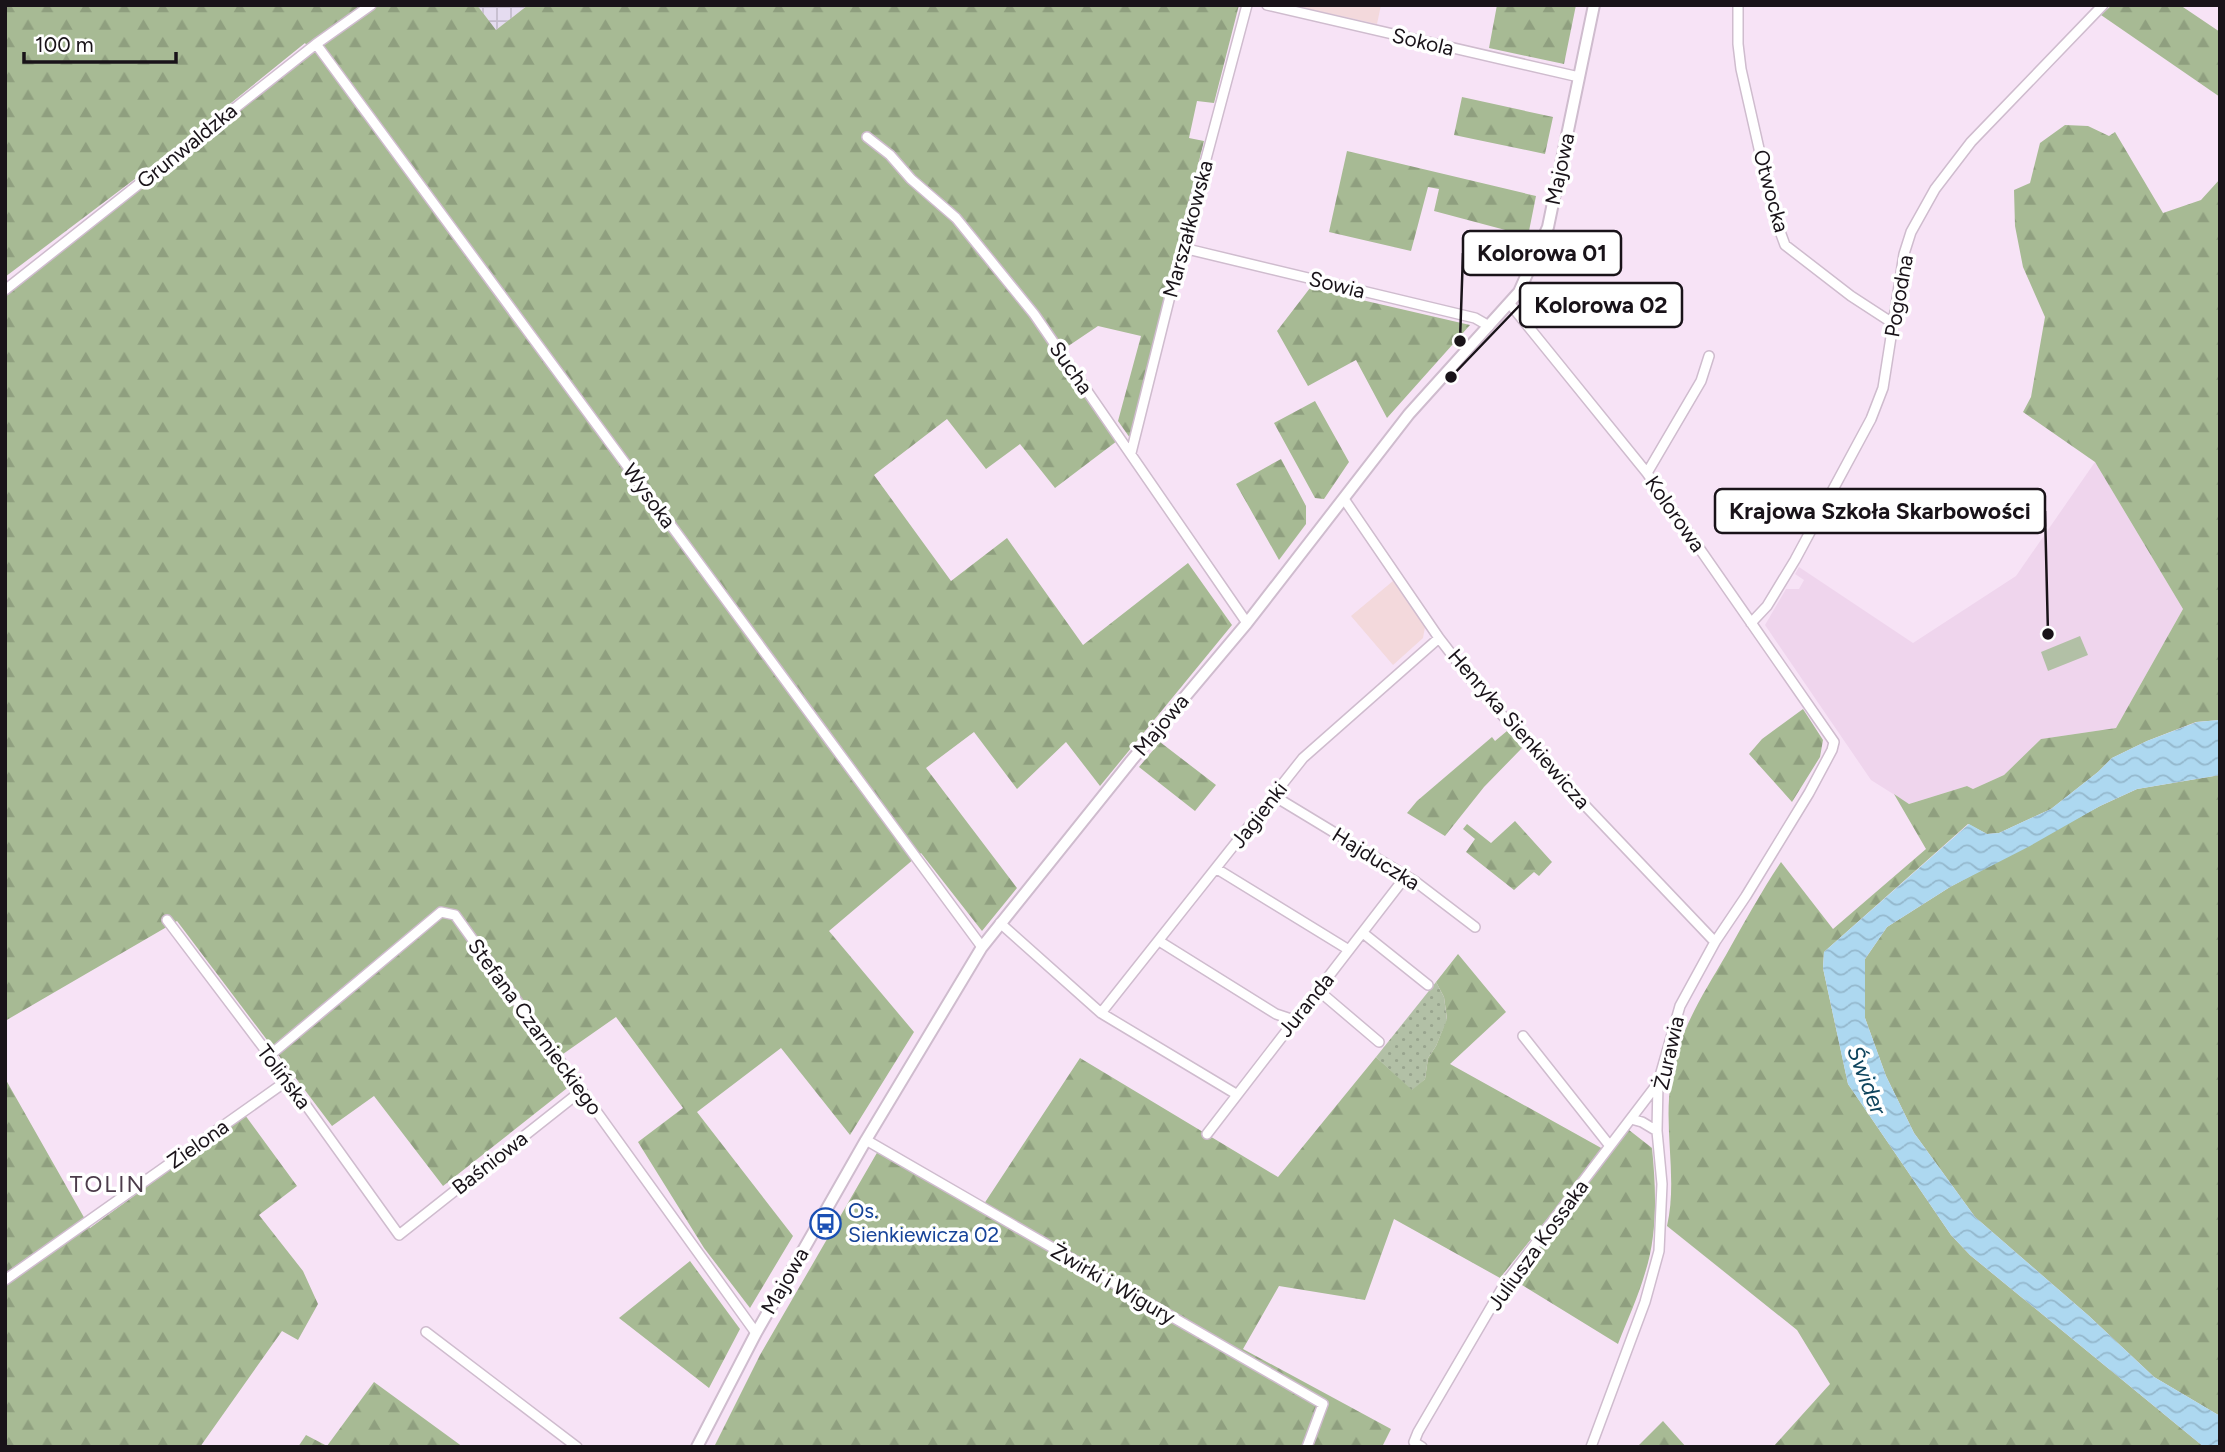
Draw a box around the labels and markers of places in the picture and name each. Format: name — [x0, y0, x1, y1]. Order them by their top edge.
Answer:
callout: Kolorowa 01 — [1463, 231, 1621, 275]
callout: Kolorowa 02 — [1520, 283, 1682, 327]
callout: Krajowa Szkoła Skarbowości — [1715, 489, 2045, 533]
place label: Os. Sienkiewicza 02 — [848, 1198, 999, 1247]
bus stop icon: Os. Sienkiewicza 02 — [808, 1206, 842, 1240]

